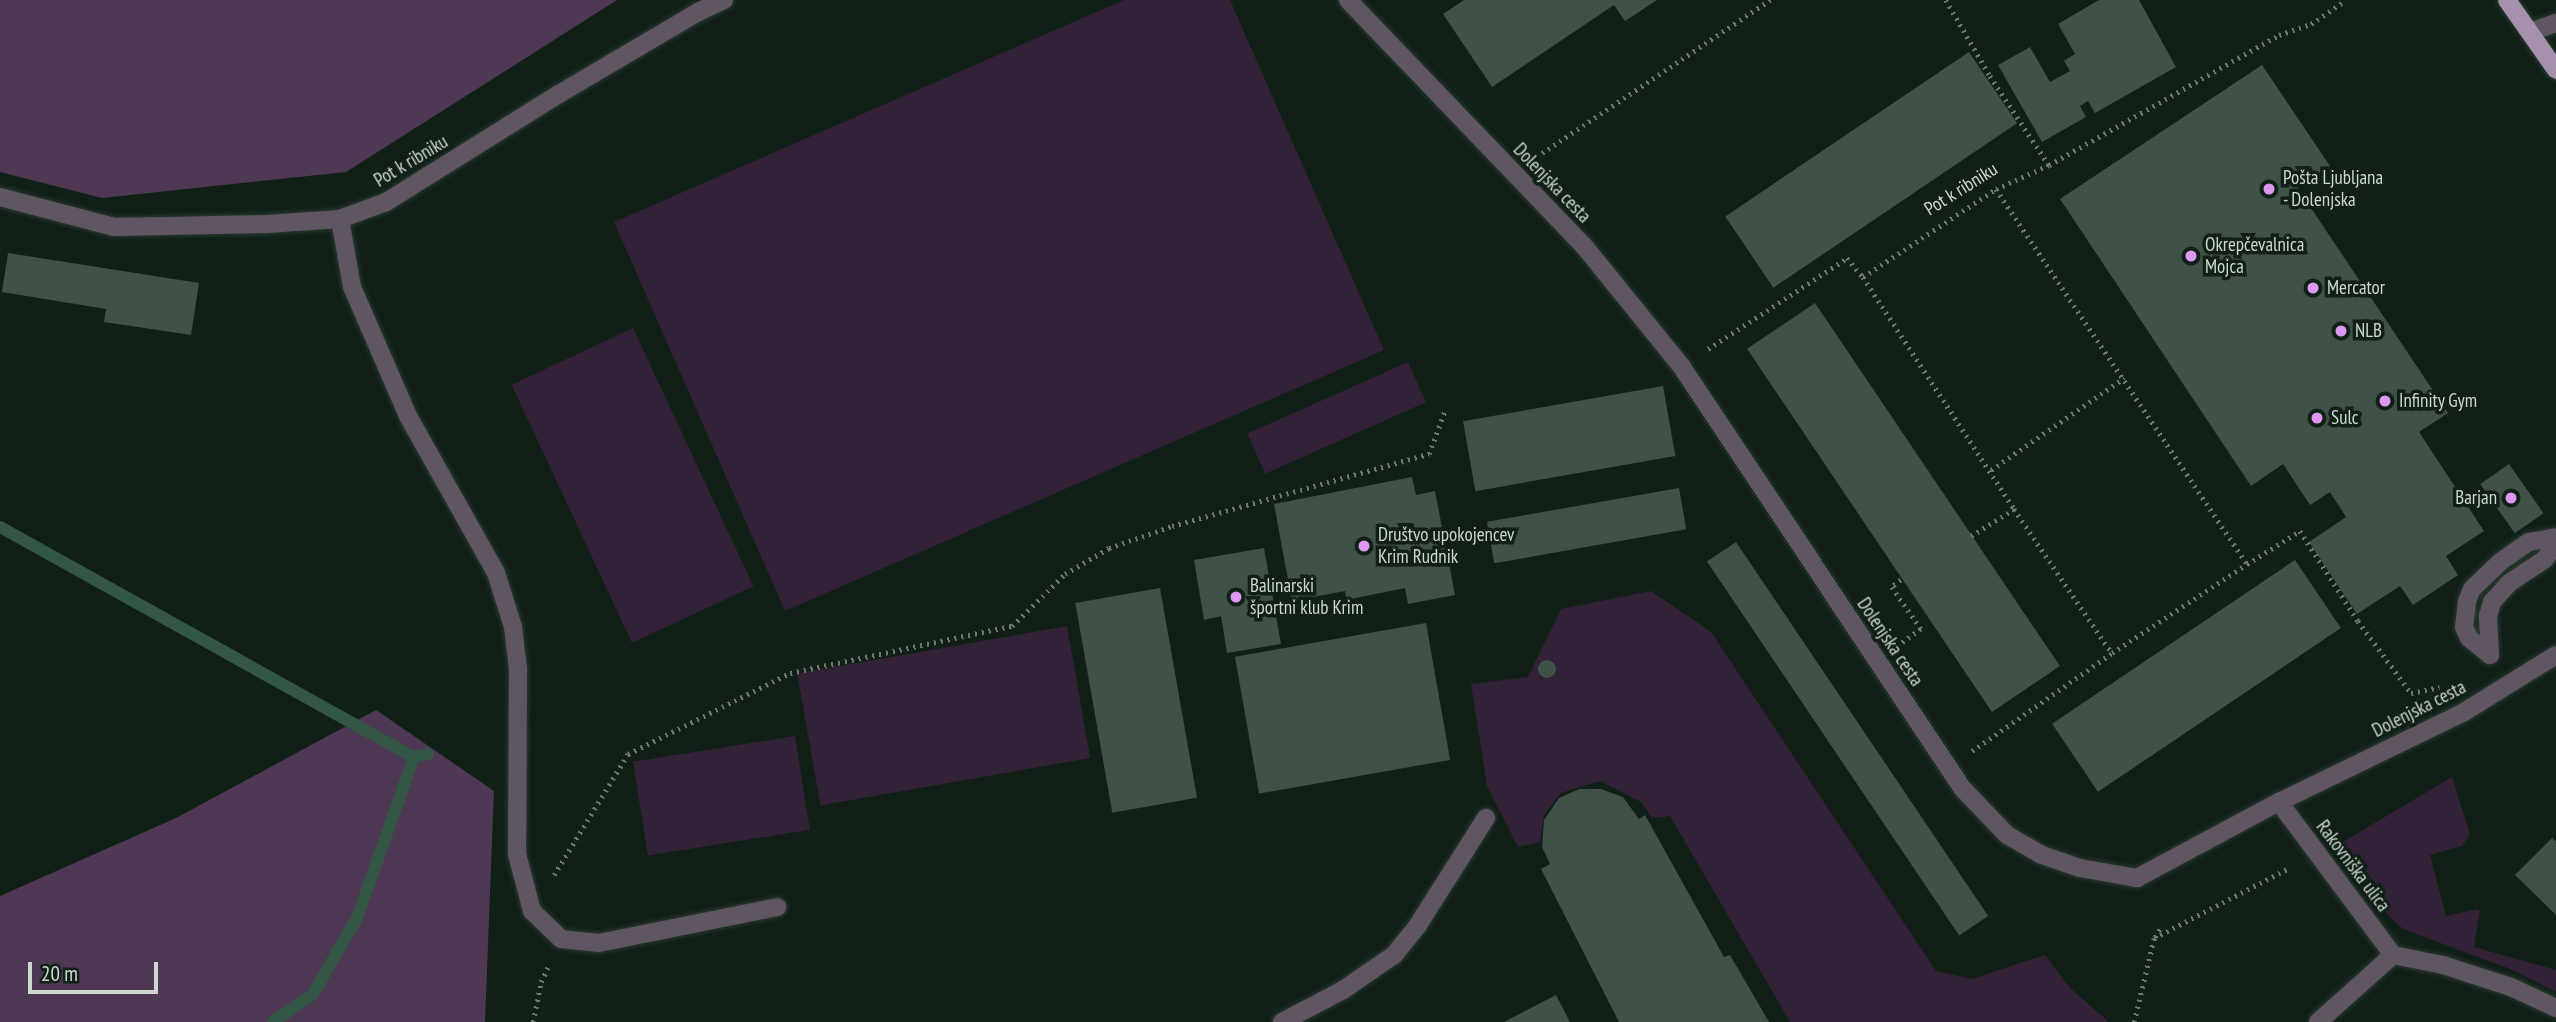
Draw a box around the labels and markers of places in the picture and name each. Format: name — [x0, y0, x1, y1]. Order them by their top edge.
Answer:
place label: Pošta Ljubljana - Dolenjska — [2283, 167, 2383, 211]
marker: Pošta Ljubljana - Dolenjska — [2261, 181, 2277, 197]
place label: Okrepčevalnica Mojca — [2205, 234, 2304, 278]
marker: Okrepčevalnica Mojca — [2183, 248, 2199, 264]
place label: Mercator — [2327, 277, 2385, 299]
marker: Mercator — [2305, 280, 2321, 296]
place label: NLB — [2355, 320, 2382, 342]
marker: NLB — [2333, 323, 2349, 339]
place label: Infinity Gym — [2399, 390, 2478, 412]
marker: Infinity Gym — [2377, 393, 2393, 409]
place label: Sulc — [2331, 407, 2359, 429]
marker: Sulc — [2309, 410, 2325, 426]
place label: Barjan — [2455, 487, 2497, 509]
marker: Barjan — [2503, 490, 2519, 506]
place label: Društvo upokojencev Krim Rudnik — [1378, 524, 1514, 568]
marker: Društvo upokojencev Krim Rudnik — [1356, 538, 1372, 554]
place label: Balinarski športni klub Krim — [1250, 575, 1363, 619]
marker: Balinarski športni klub Krim — [1228, 589, 1244, 605]

